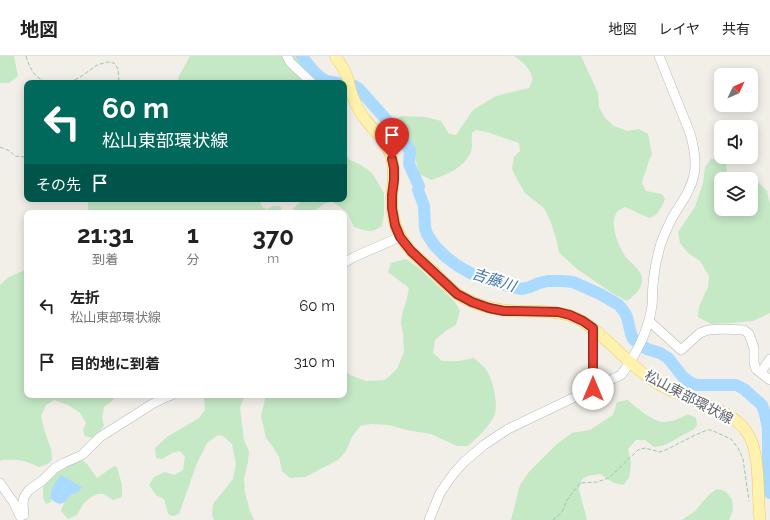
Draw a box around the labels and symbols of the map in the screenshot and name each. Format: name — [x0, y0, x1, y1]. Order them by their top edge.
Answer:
north arrow — [714, 68, 758, 112]
pin — [375, 118, 409, 159]
water label: 吉藤川 — [470, 264, 520, 296]
street label: 松山東部環状線 — [642, 367, 736, 427]
position arrow — [572, 368, 614, 410]

